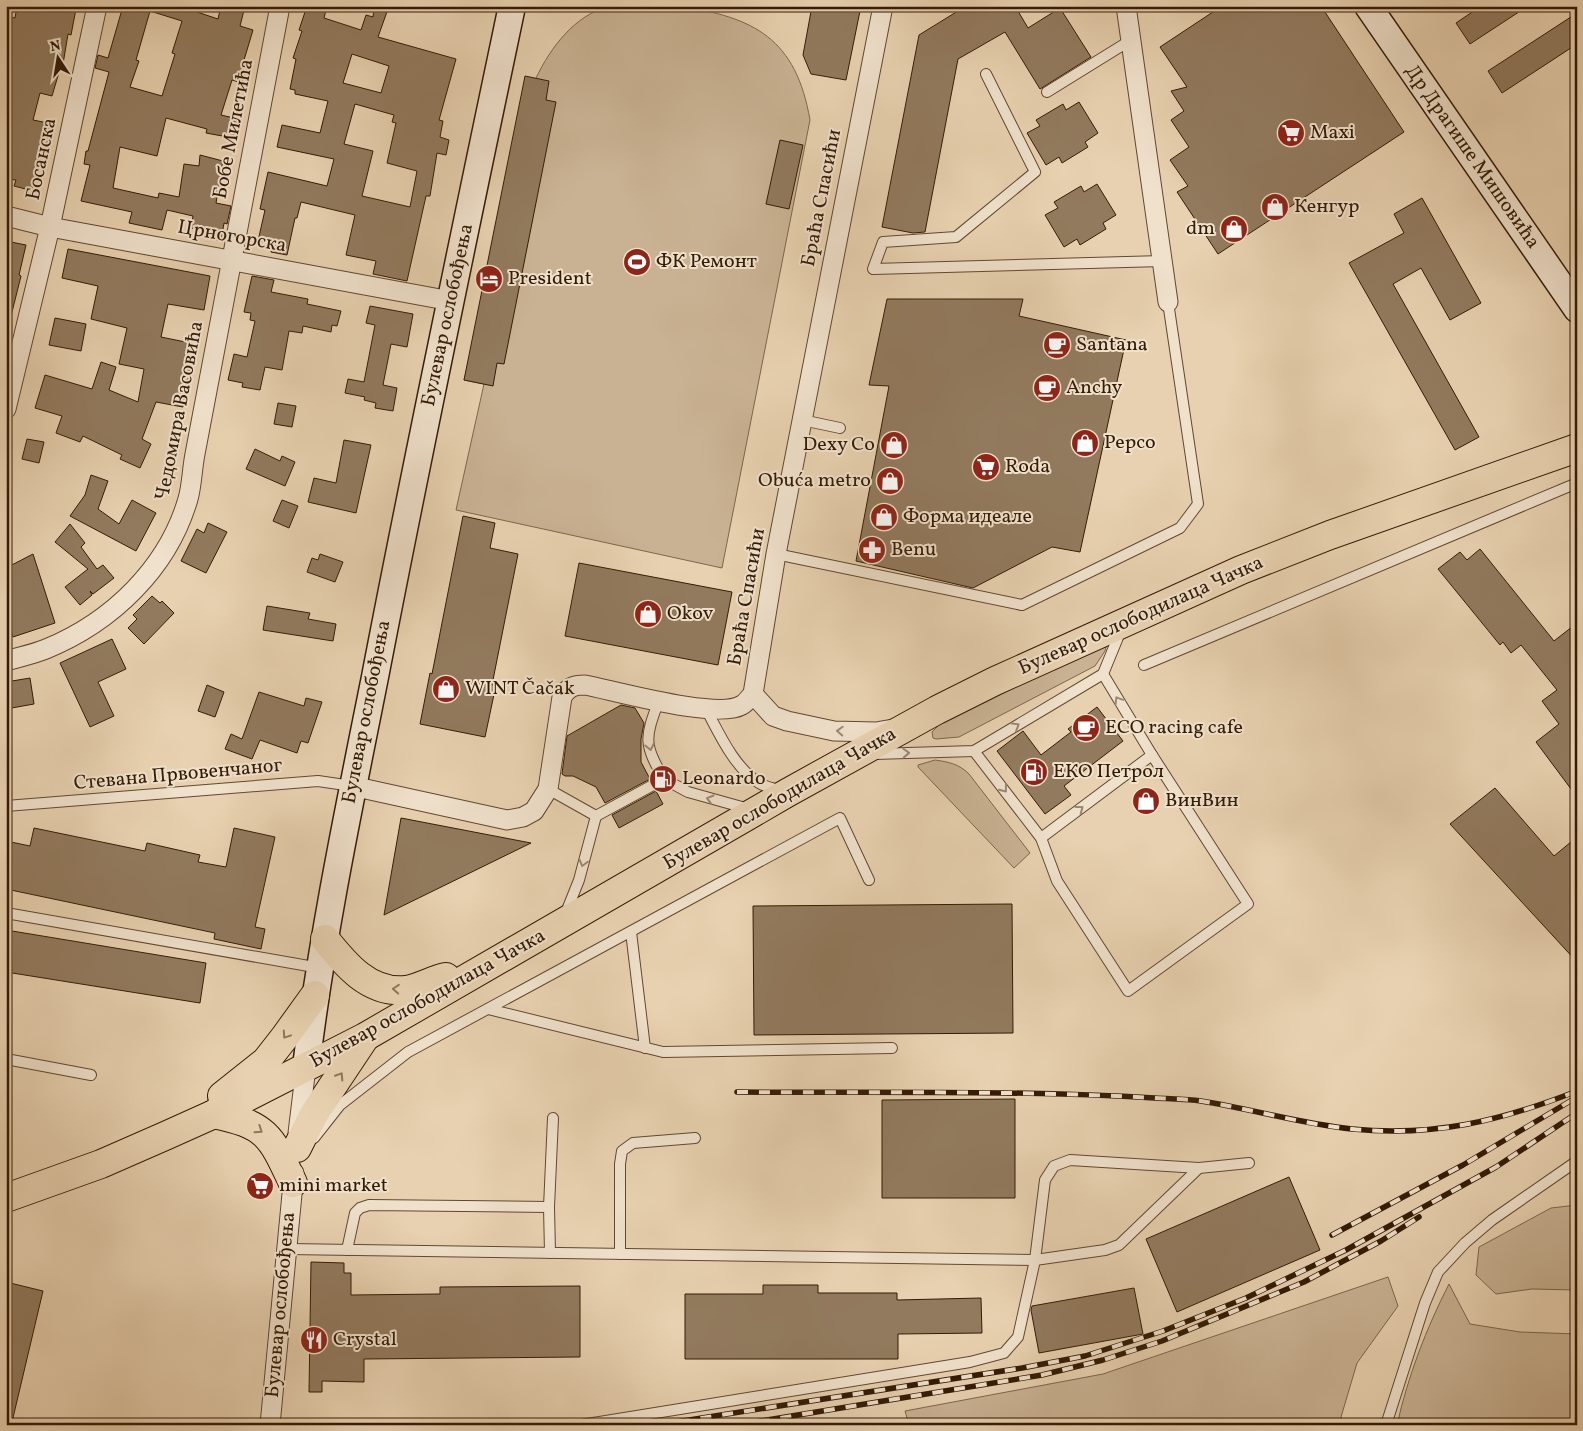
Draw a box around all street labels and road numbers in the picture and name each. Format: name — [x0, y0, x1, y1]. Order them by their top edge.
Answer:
street label: Бобе Милетића — [207, 56, 261, 201]
street label: Др Драгише Мишовића — [1398, 59, 1546, 255]
street label: Босанска — [20, 115, 64, 203]
street label: Браћа Спасићи — [795, 127, 849, 269]
street label: Црногорска — [175, 214, 289, 260]
street label: Булевар ослобођења — [415, 221, 481, 409]
street label: Чедомира Васовића — [149, 319, 211, 503]
street label: Браћа Спасићи — [721, 526, 773, 668]
street label: Булевар ослободилаца Чачка — [1014, 549, 1268, 683]
street label: Булевар ослобођења — [335, 618, 399, 806]
street label: Булевар ослободилаца Чачка — [658, 720, 902, 877]
street label: Стевана Првовенчаног — [73, 752, 284, 798]
street label: Булевар ослободилаца Чачка — [305, 922, 551, 1076]
street label: Булевар ослобођења — [259, 1211, 303, 1399]

